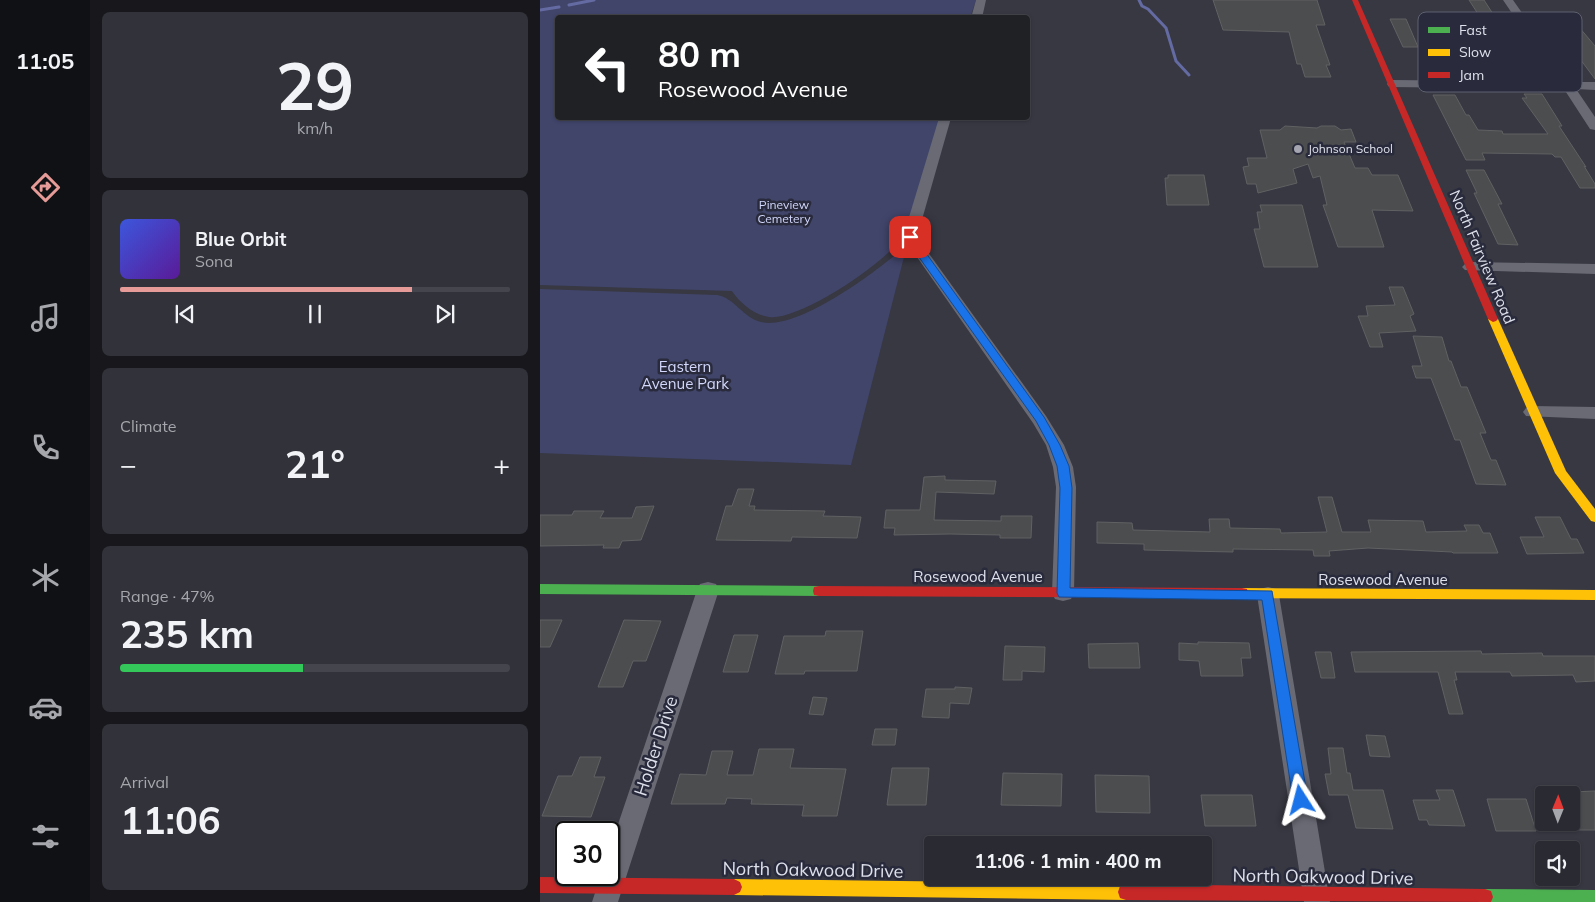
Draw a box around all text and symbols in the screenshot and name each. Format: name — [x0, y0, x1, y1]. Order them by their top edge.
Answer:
legend — [1418, 12, 1582, 92]
text: Fast — [1459, 21, 1487, 39]
text: 80 m — [658, 32, 741, 76]
icon: left — [575, 35, 640, 100]
text: Slow — [1459, 43, 1491, 61]
text: 29 — [276, 45, 354, 126]
text: 11:05 — [16, 47, 74, 75]
text: Jam — [1459, 66, 1484, 84]
text: Rosewood Avenue — [658, 75, 848, 103]
text: km/h — [297, 118, 333, 138]
place label: Johnson School — [1308, 141, 1393, 156]
marker: Johnson School — [1292, 143, 1304, 155]
icon: directions — [28, 170, 63, 205]
street label: North Fairview Road — [1446, 187, 1519, 327]
park label: Pineview Cemetery — [757, 197, 811, 226]
pin — [889, 216, 931, 258]
icon: arrive — [896, 223, 924, 251]
text: Blue Orbit — [195, 227, 286, 251]
text: Sona — [195, 251, 233, 271]
icon: music — [28, 300, 63, 335]
icon: previous — [171, 300, 199, 328]
icon: pause — [301, 300, 329, 328]
icon: next — [431, 300, 459, 328]
park label: Eastern Avenue Park — [641, 357, 729, 393]
text: Climate — [120, 416, 176, 436]
icon: phone — [28, 430, 63, 465]
text: 21° — [285, 440, 345, 488]
text: − — [120, 447, 137, 482]
text: + — [493, 447, 510, 482]
icon: climate — [28, 560, 63, 595]
street label: Rosewood Avenue — [913, 567, 1043, 586]
street label: Rosewood Avenue — [1318, 570, 1448, 589]
text: Range · 47% — [120, 586, 215, 606]
text: 235 km — [120, 610, 254, 658]
icon: car — [28, 690, 63, 725]
street label: Holder Drive — [629, 693, 682, 799]
text: Arrival — [120, 772, 169, 792]
position arrow — [1274, 773, 1326, 825]
north arrow — [1535, 786, 1580, 831]
map controls — [1535, 786, 1580, 886]
text: 11:06 — [120, 796, 221, 844]
icon: filters — [28, 819, 63, 854]
speed limit sign: 30 — [555, 821, 620, 886]
button: sound — [1535, 841, 1580, 886]
text: 11:06 · 1 min · 400 m — [974, 849, 1162, 873]
street label: North Oakwood Drive — [722, 856, 904, 883]
street label: North Oakwood Drive — [1232, 863, 1414, 890]

